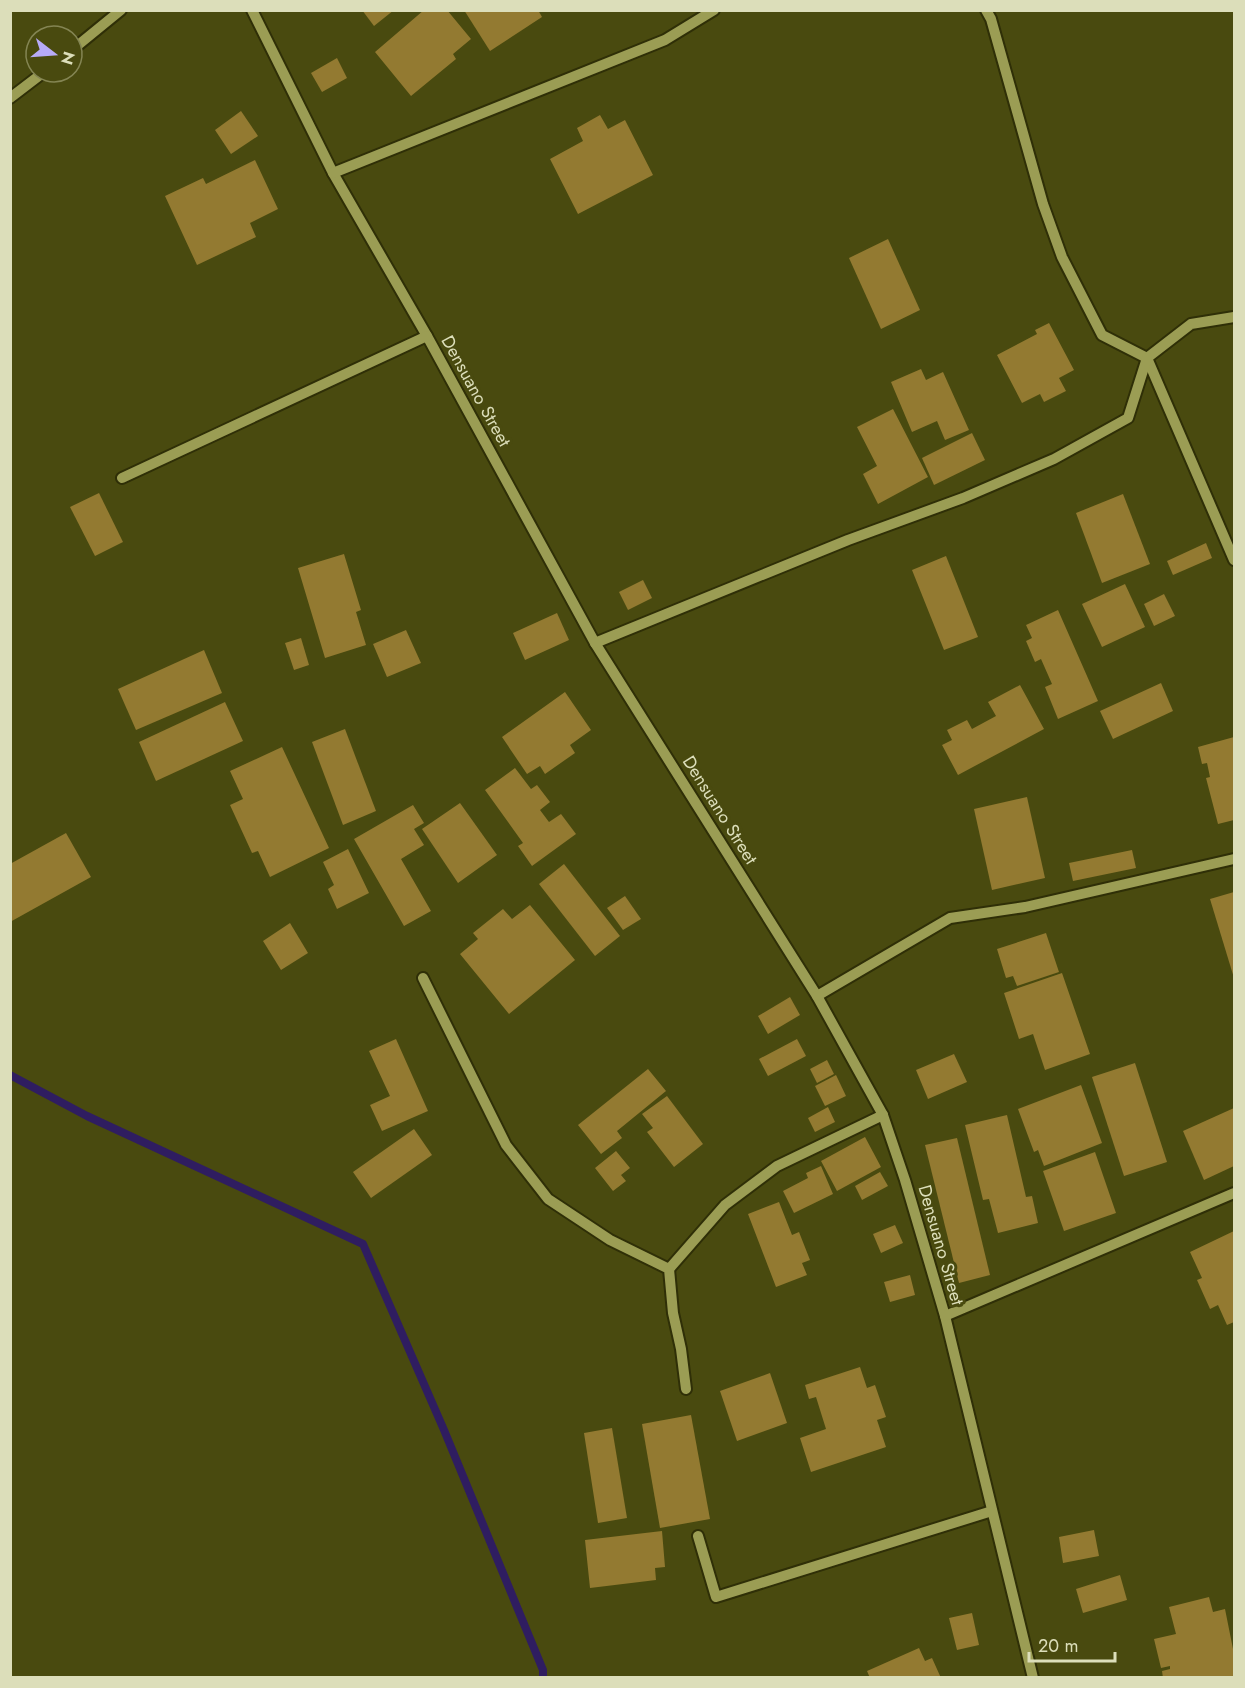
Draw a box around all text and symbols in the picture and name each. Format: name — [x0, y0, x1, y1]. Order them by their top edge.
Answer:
north arrow — [24, 24, 84, 84]
text: N — [55, 49, 81, 68]
street label: Densuano Street — [435, 330, 518, 452]
street label: Densuano Street — [676, 751, 764, 870]
street label: Densuano Street — [911, 1182, 971, 1309]
scale bar — [1029, 1625, 1114, 1663]
text: 20 m — [1038, 1633, 1078, 1659]

